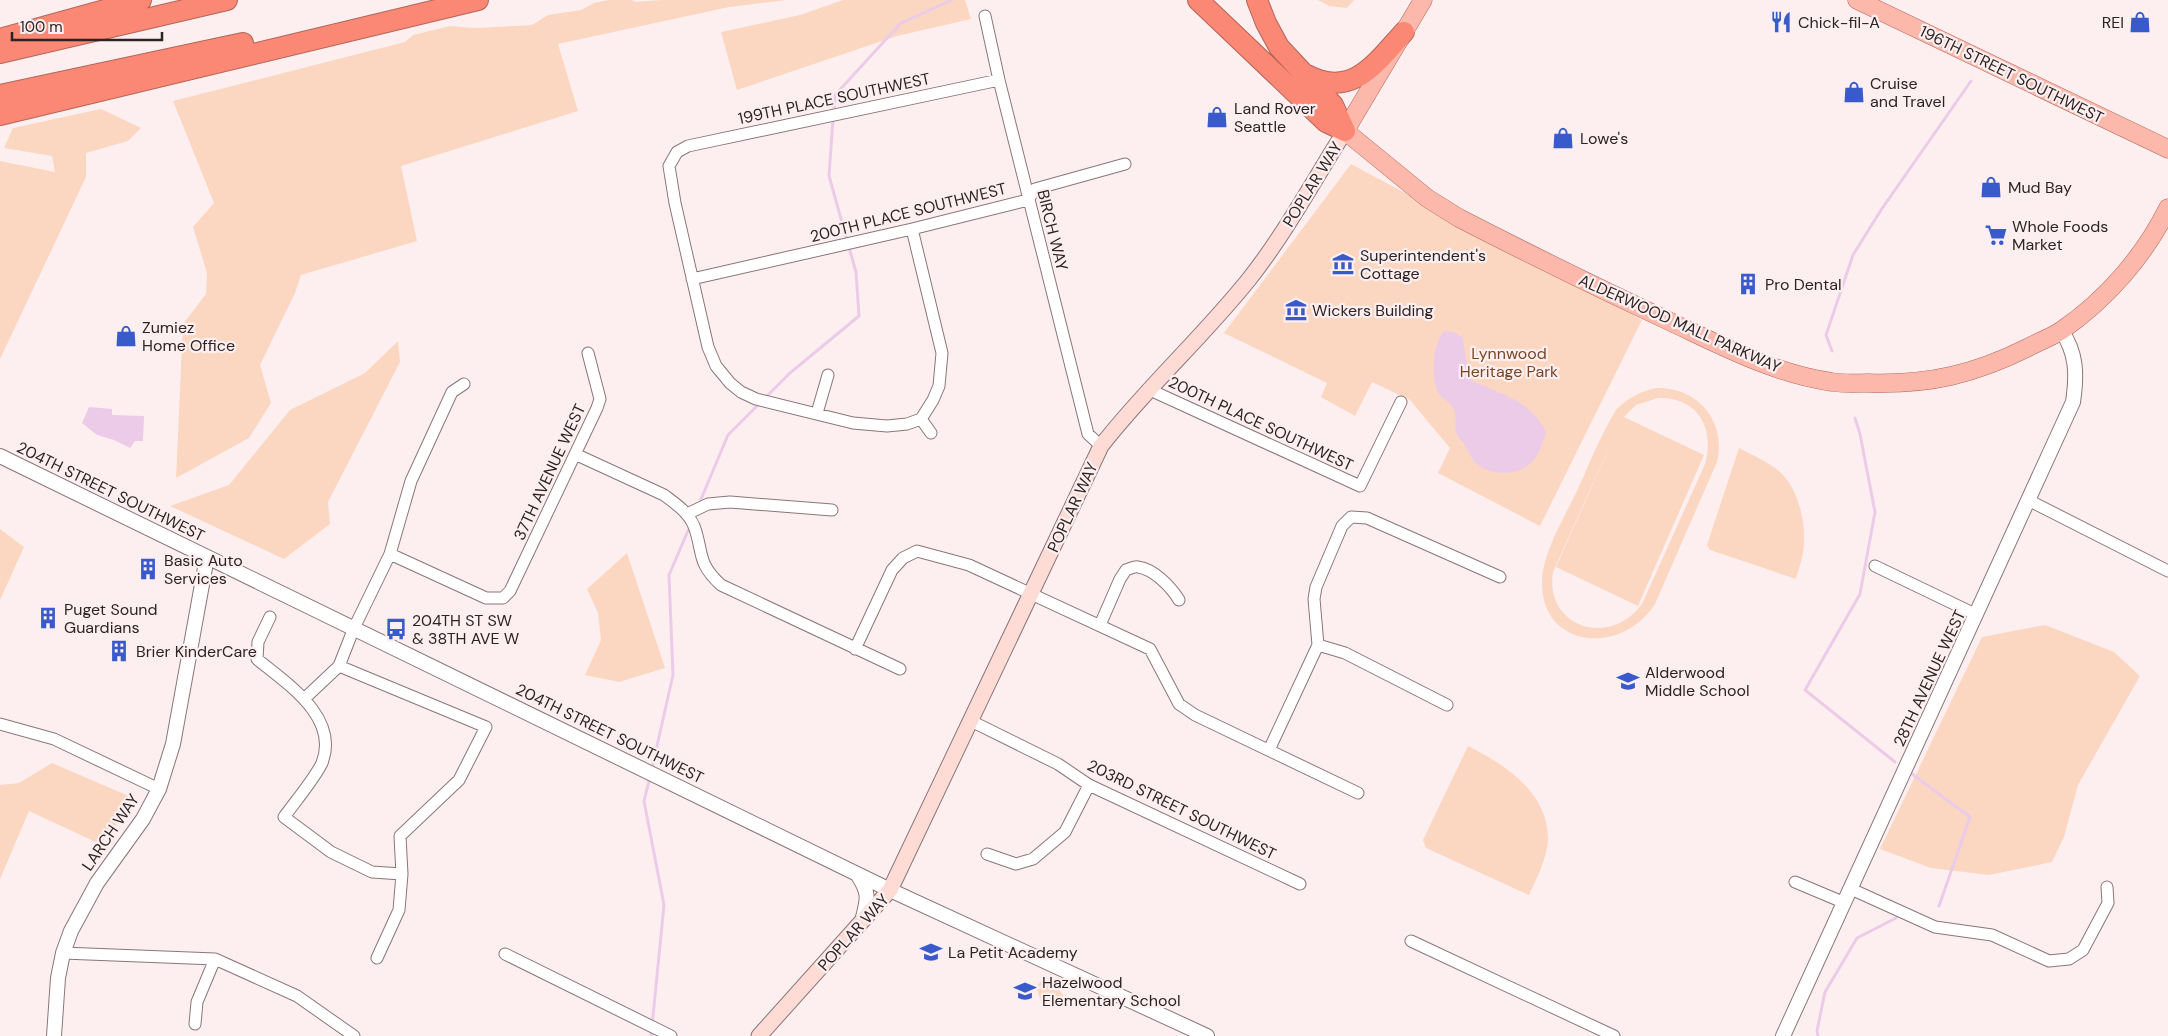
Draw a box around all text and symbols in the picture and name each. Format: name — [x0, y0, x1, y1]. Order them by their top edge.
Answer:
restaurant icon: Chick-fil-A — [1768, 9, 1794, 35]
shop icon: REI — [2127, 9, 2153, 35]
scale bar — [12, 10, 162, 42]
place label: Chick-fil-A — [1798, 12, 1880, 33]
place label: REI — [2102, 12, 2124, 33]
text: 100 m — [20, 17, 63, 37]
street label: 196TH STREET SOUTHWEST — [1916, 21, 2107, 128]
street label: 199TH PLACE SOUTHWEST — [736, 68, 932, 129]
place label: Cruise and Travel — [1870, 73, 1945, 112]
shop icon: Cruise and Travel — [1841, 79, 1867, 105]
place label: Land Rover Seattle — [1234, 98, 1316, 137]
shop icon: Land Rover Seattle — [1204, 104, 1230, 130]
shop icon: Lowe's — [1550, 125, 1576, 151]
place label: Lowe's — [1580, 128, 1628, 149]
street label: POPLAR WAY — [1278, 138, 1347, 231]
shop icon: Mud Bay — [1978, 174, 2004, 200]
place label: Mud Bay — [2008, 177, 2072, 198]
street label: 200TH PLACE SOUTHWEST — [808, 178, 1008, 247]
street label: BIRCH WAY — [1032, 187, 1073, 273]
place label: Whole Foods Market — [2012, 216, 2108, 255]
supermarket icon: Whole Foods Market — [1983, 222, 2009, 248]
place label: Superintendent's Cottage — [1360, 245, 1486, 284]
museum icon: Superintendent's Cottage — [1330, 251, 1356, 277]
street label: ALDERWOOD MALL PARKWAY — [1575, 269, 1784, 378]
building icon: Pro Dental — [1735, 271, 1761, 297]
place label: Pro Dental — [1765, 274, 1841, 295]
museum icon: Wickers Building — [1283, 297, 1309, 323]
place label: Wickers Building — [1312, 300, 1434, 321]
place label: Zumiez Home Office — [142, 317, 235, 356]
shop icon: Zumiez Home Office — [113, 323, 139, 349]
park label: Lynnwood Heritage Park — [1460, 343, 1558, 382]
street label: 200TH PLACE SOUTHWEST — [1165, 371, 1357, 476]
street label: 37TH AVENUE WEST — [509, 401, 590, 544]
street label: 204TH STREET SOUTHWEST — [13, 437, 208, 546]
street label: POPLAR WAY — [1042, 459, 1102, 556]
place label: Basic Auto Services — [164, 550, 243, 589]
building icon: Basic Auto Services — [135, 556, 161, 582]
place label: Puget Sound Guardians — [64, 599, 158, 638]
building icon: Puget Sound Guardians — [35, 605, 61, 631]
street label: 28TH AVENUE WEST — [1889, 606, 1970, 750]
place label: 204TH ST SW & 38TH AVE W — [412, 610, 520, 649]
bus stop icon: 204TH ST SW & 38TH AVE W — [383, 616, 409, 642]
building icon: Brier KinderCare — [106, 638, 132, 664]
place label: Brier KinderCare — [136, 641, 257, 662]
place label: Alderwood Middle School — [1645, 662, 1749, 701]
school or university icon: Alderwood Middle School — [1615, 668, 1641, 694]
street label: 204TH STREET SOUTHWEST — [512, 679, 707, 788]
street label: 203RD STREET SOUTHWEST — [1084, 755, 1280, 864]
street label: LARCH WAY — [77, 790, 144, 875]
street label: POPLAR WAY — [813, 889, 894, 975]
school or university icon: La Petit Academy — [918, 939, 944, 965]
place label: La Petit Academy — [948, 942, 1078, 963]
place label: Hazelwood Elementary School — [1042, 972, 1180, 1011]
school or university icon: Hazelwood Elementary School — [1012, 978, 1038, 1004]

